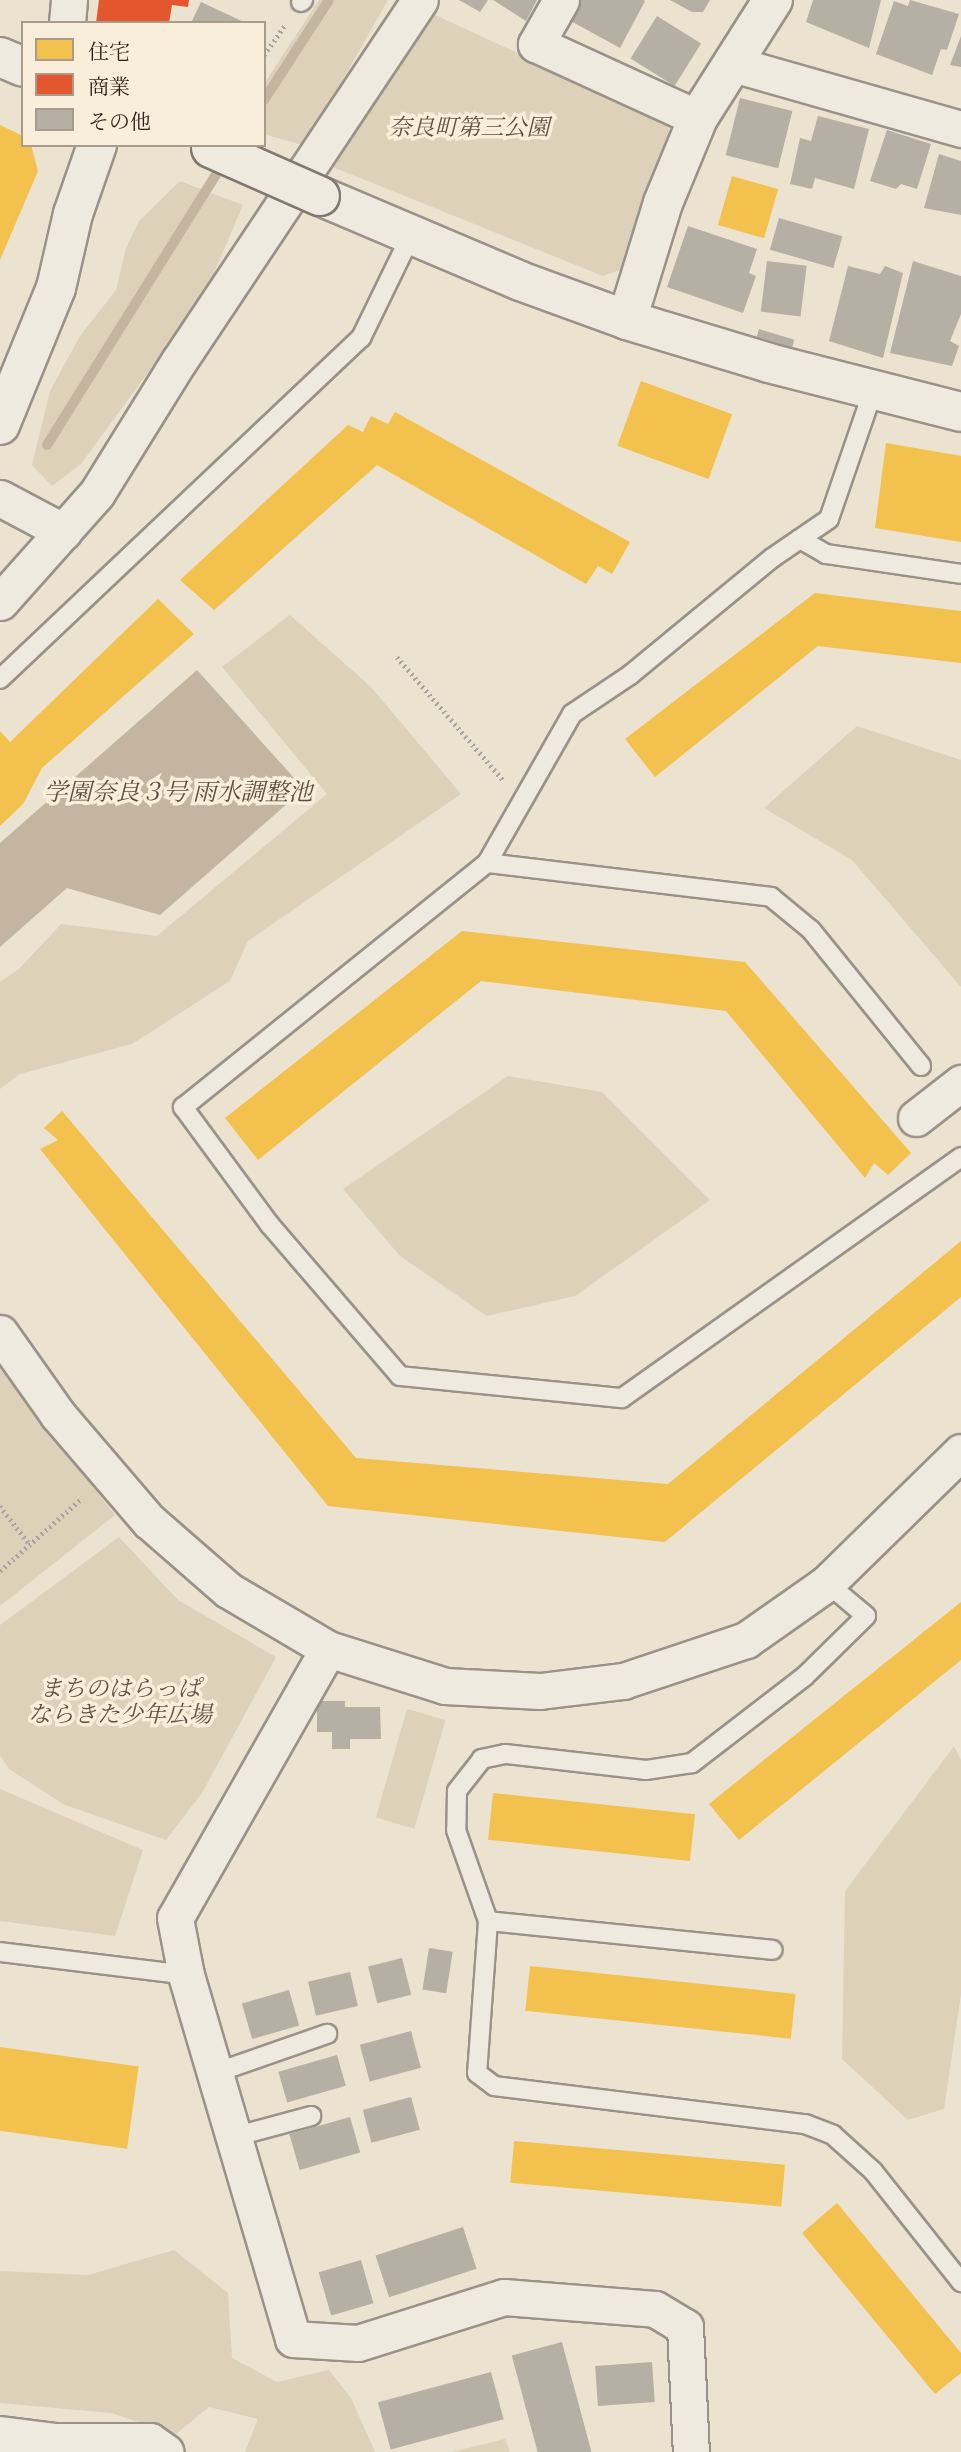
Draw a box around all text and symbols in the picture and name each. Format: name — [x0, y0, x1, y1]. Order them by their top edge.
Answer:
legend — [21, 21, 266, 147]
text: 住宅 — [88, 38, 130, 65]
text: 商業 — [88, 73, 130, 100]
text: その他 — [88, 108, 151, 135]
park label: 奈良町第三公園 — [389, 113, 549, 141]
water label: 学園奈良３号 雨水調整池 — [44, 778, 312, 806]
park label: まちのはらっぱ ならきた少年広場 — [28, 1674, 212, 1728]

